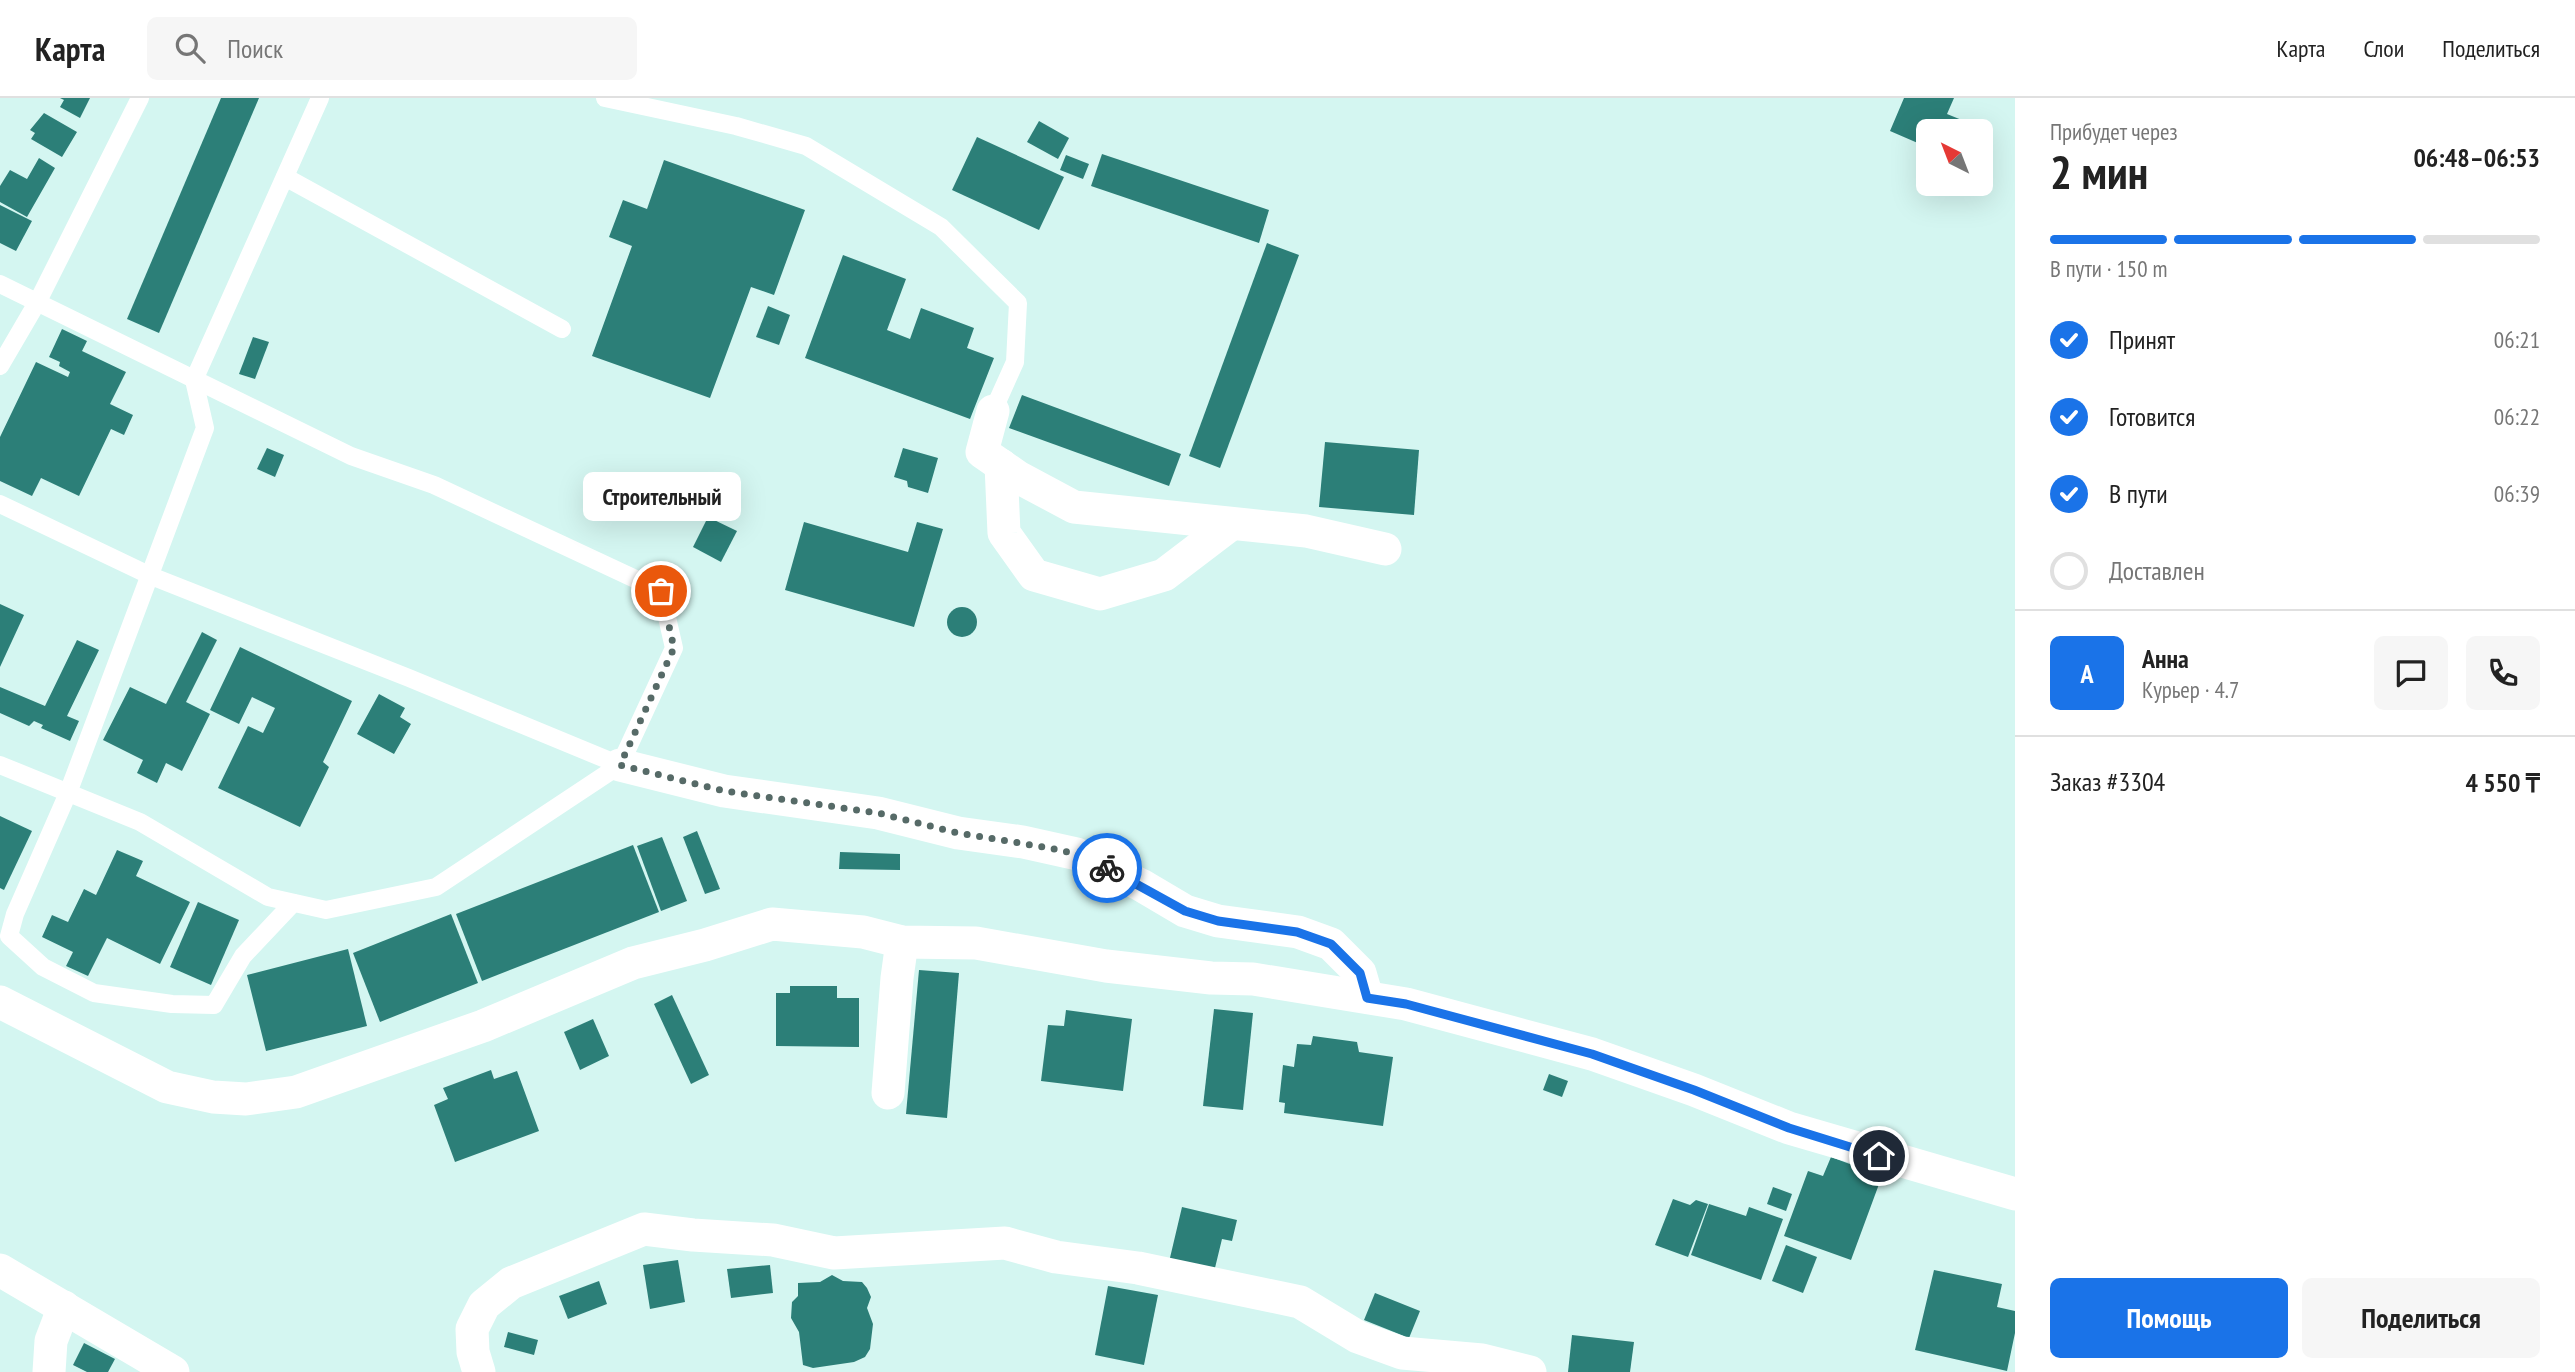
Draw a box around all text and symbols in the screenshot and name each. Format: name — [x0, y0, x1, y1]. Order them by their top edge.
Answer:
search box — [147, 17, 637, 80]
text: Карта — [35, 27, 105, 70]
icon: search — [171, 29, 209, 67]
text: Поиск — [227, 32, 283, 65]
text: Карта — [2277, 33, 2325, 64]
text: Слои — [2363, 33, 2404, 64]
text: Поделиться — [2442, 33, 2540, 64]
text: Прибудет через — [2050, 117, 2178, 146]
north arrow — [1916, 119, 1993, 196]
map controls — [1916, 119, 1993, 196]
text: 06:48–06:53 — [2413, 141, 2540, 174]
text: 2 мин — [2050, 142, 2148, 202]
text: В пути · 150 m — [2050, 254, 2167, 283]
icon: check — [2050, 321, 2088, 359]
text: Принят — [2109, 323, 2175, 356]
text: 06:21 — [2494, 325, 2540, 354]
icon: check — [2050, 398, 2088, 436]
text: Готовится — [2109, 400, 2195, 433]
text: 06:22 — [2494, 402, 2540, 431]
callout: Строительный — [582, 472, 740, 521]
icon: check — [2050, 475, 2088, 513]
text: В пути — [2109, 477, 2168, 510]
text: 06:39 — [2494, 479, 2540, 508]
text: Строительный — [602, 482, 722, 511]
text: Доставлен — [2109, 554, 2205, 587]
pin — [631, 561, 691, 621]
icon: bag — [642, 572, 680, 610]
button: chat — [2374, 636, 2448, 710]
button: phone — [2466, 636, 2540, 710]
text: Анна — [2142, 642, 2189, 675]
text: А — [2080, 657, 2094, 690]
text: Курьер · 4.7 — [2142, 675, 2239, 704]
text: Заказ #3304 — [2050, 765, 2165, 798]
text: 4 550 ₸ — [2465, 766, 2540, 799]
courier — [1072, 833, 1142, 903]
icon: bike — [1088, 849, 1126, 887]
pin — [1849, 1126, 1909, 1186]
icon: home — [1860, 1137, 1898, 1175]
button: Помощь — [2050, 1278, 2288, 1358]
button: Поделиться — [2302, 1278, 2540, 1358]

